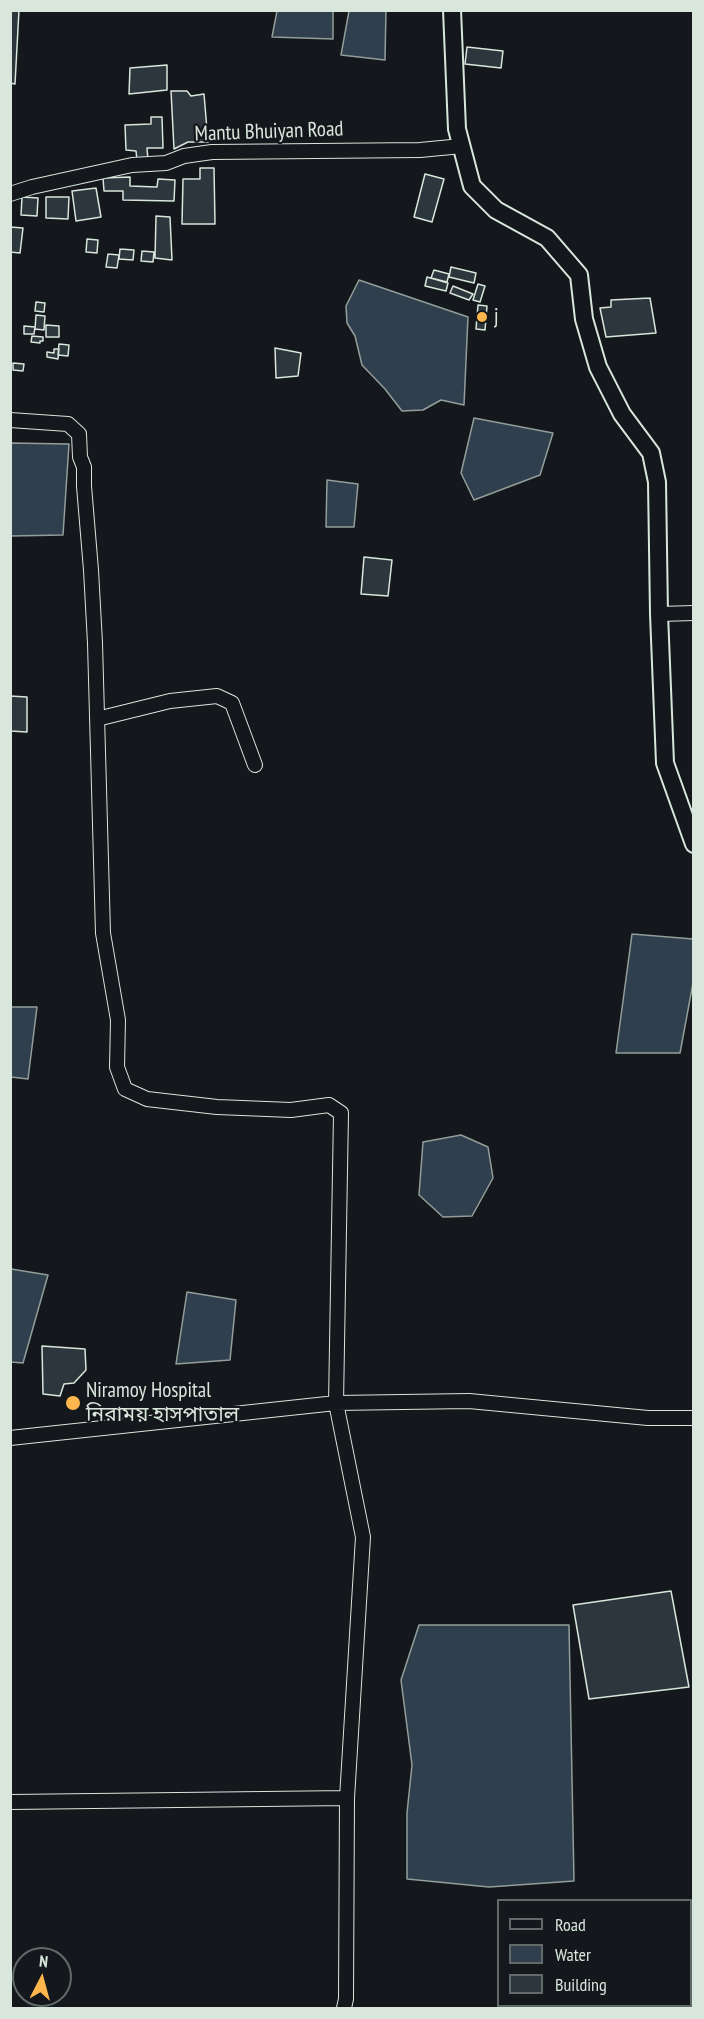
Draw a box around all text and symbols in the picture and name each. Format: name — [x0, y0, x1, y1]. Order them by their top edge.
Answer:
street label: Mantu Bhuiyan Road — [194, 117, 344, 147]
place label: j — [494, 304, 499, 330]
marker: j — [475, 310, 489, 324]
place label: Niramoy Hospital নিরাময় হাসপাতাল — [86, 1378, 239, 1428]
marker: Niramoy Hospital নিরাময় হাসপাতাল — [64, 1394, 82, 1412]
legend — [497, 1899, 692, 2007]
text: Road — [555, 1913, 586, 1936]
text: Water — [555, 1943, 591, 1966]
north arrow — [12, 1947, 72, 2007]
text: N — [38, 1951, 49, 1971]
text: Building — [555, 1973, 607, 1996]

